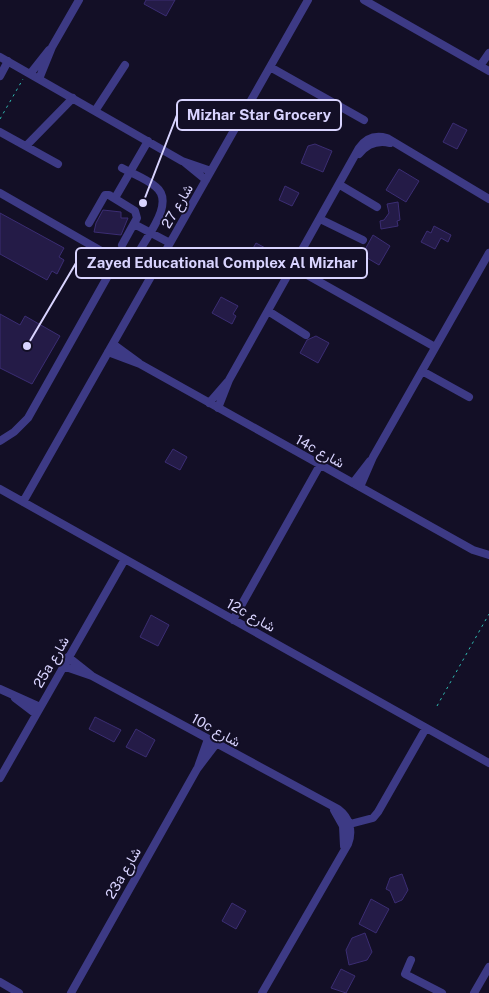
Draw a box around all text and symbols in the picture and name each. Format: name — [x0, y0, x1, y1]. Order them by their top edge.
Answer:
callout: Mizhar Star Grocery — [177, 100, 341, 130]
text: Mizhar Star Grocery — [187, 106, 332, 123]
street label: شارع 27 — [158, 181, 199, 232]
callout: Zayed Educational Complex Al Mizhar — [76, 248, 367, 278]
text: Zayed Educational Complex Al Mizhar — [87, 254, 357, 271]
street label: 14c شارع — [291, 431, 347, 474]
street label: 12c شارع — [222, 595, 278, 638]
street label: 25a شارع — [30, 633, 75, 692]
street label: 10c شارع — [187, 710, 243, 753]
street label: 23a شارع — [102, 845, 147, 903]

